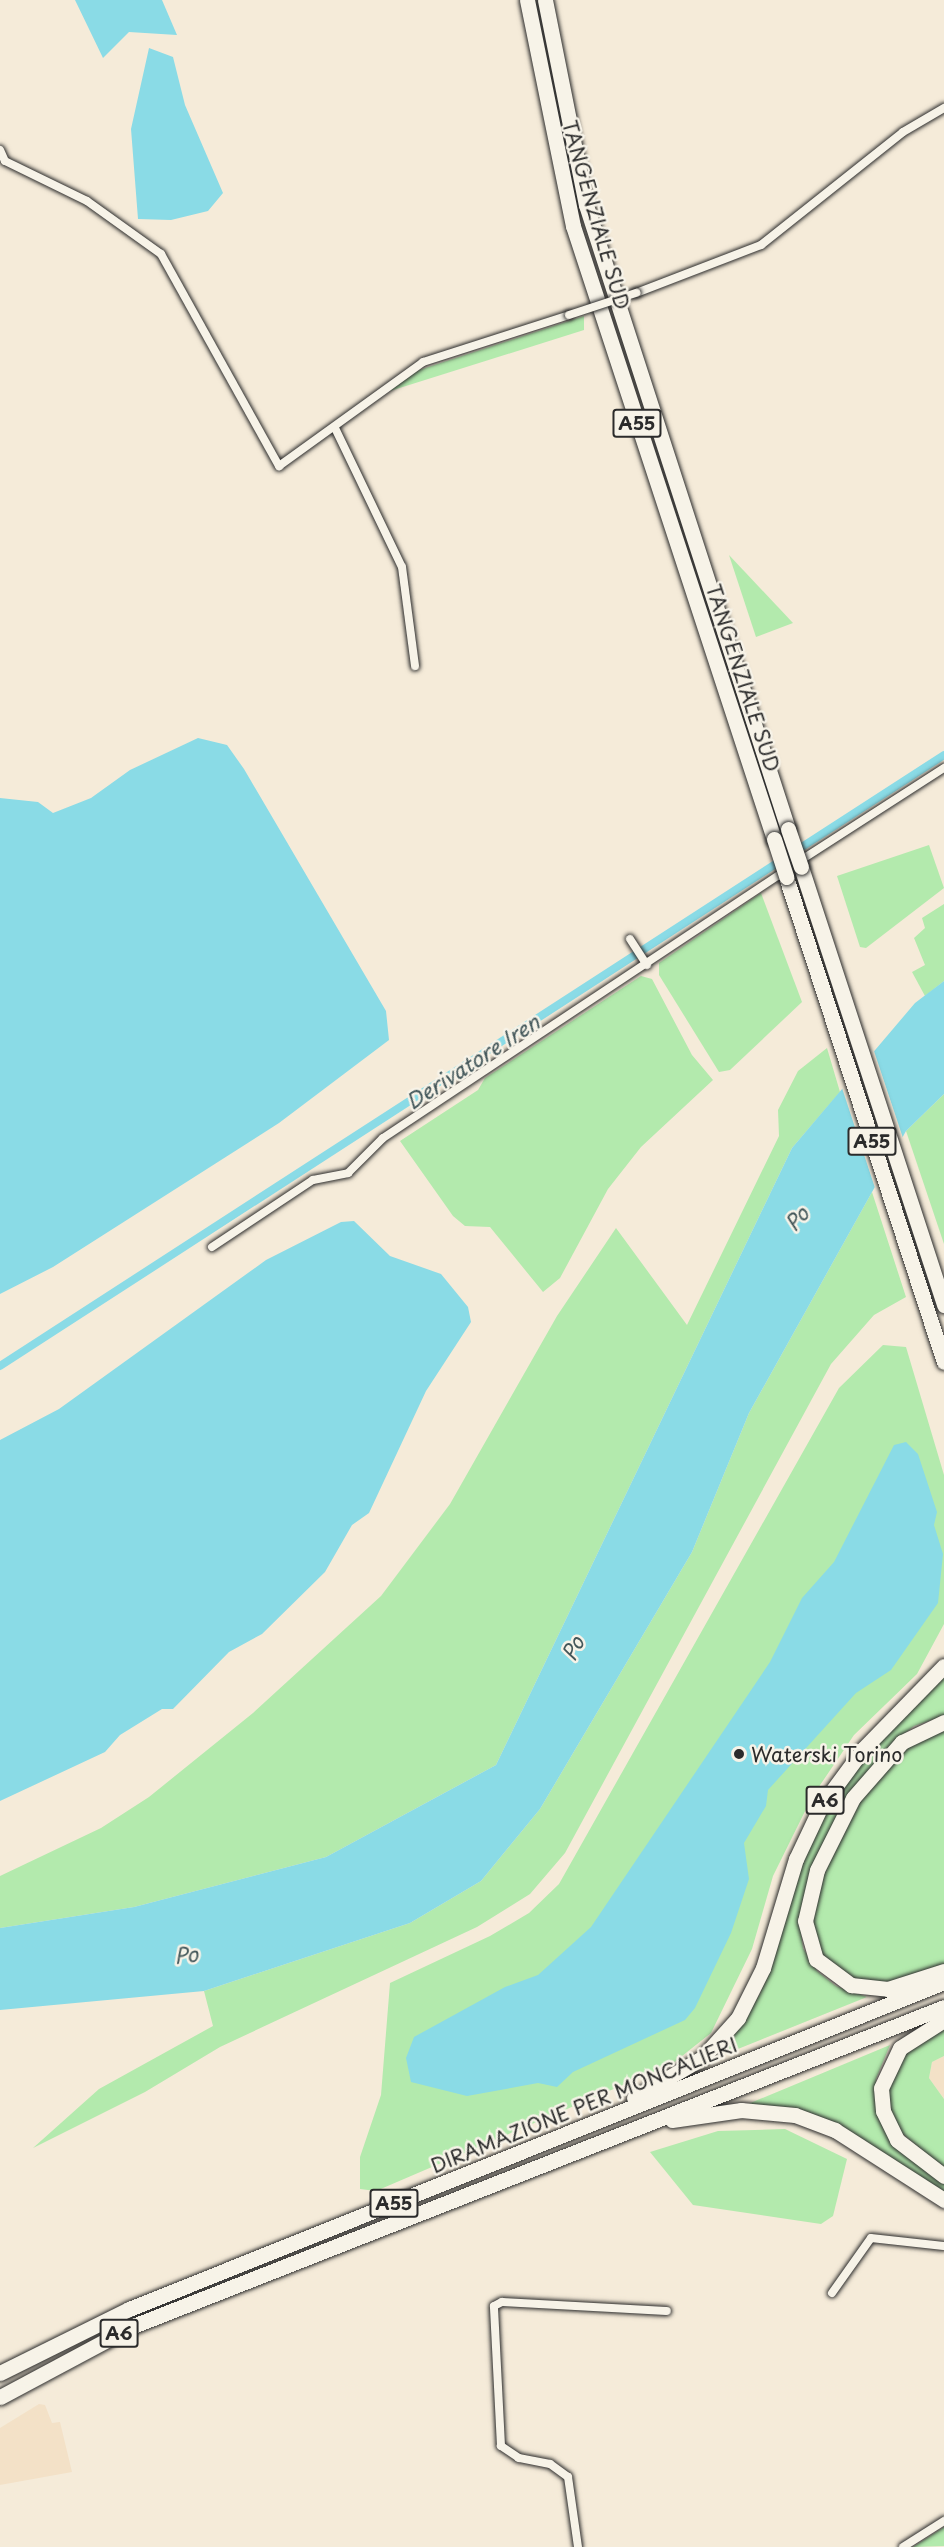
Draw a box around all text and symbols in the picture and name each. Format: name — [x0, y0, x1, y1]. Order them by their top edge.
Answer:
street label: TANGENZIALE SUD — [557, 117, 635, 313]
road number: A55 — [612, 408, 662, 438]
street label: TANGENZIALE SUD — [701, 581, 785, 775]
water label: Derivatore Iren — [400, 1008, 544, 1114]
road number: A55 — [846, 1126, 898, 1156]
water label: Po — [779, 1201, 813, 1235]
water label: Po — [555, 1632, 589, 1664]
place label: Waterski Torino — [751, 1742, 904, 1766]
marker: Waterski Torino — [732, 1747, 746, 1761]
road number: A6 — [806, 1785, 844, 1815]
water label: Po — [173, 1940, 199, 1968]
street label: DIRAMAZIONE PER MONCALIERI — [426, 2032, 742, 2178]
road number: A55 — [368, 2188, 420, 2218]
road number: A6 — [100, 2318, 138, 2348]

